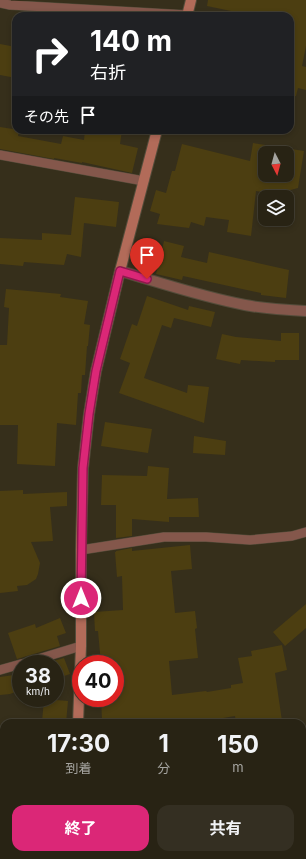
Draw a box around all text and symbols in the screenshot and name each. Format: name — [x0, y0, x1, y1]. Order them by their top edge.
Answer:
text: 140 m — [90, 24, 172, 58]
icon: right — [24, 28, 76, 80]
text: 右折 — [90, 62, 126, 83]
icon: arrive — [77, 104, 99, 126]
text: その先 — [24, 107, 69, 126]
north arrow — [258, 146, 294, 182]
map controls — [258, 146, 294, 226]
button: layers — [258, 190, 294, 226]
pin — [130, 238, 164, 279]
icon: arrive — [136, 244, 158, 266]
position arrow — [60, 577, 102, 619]
speed limit sign: 40 — [72, 655, 124, 707]
text: 38 — [25, 664, 51, 688]
text: km/h — [26, 685, 50, 697]
text: 17:30 — [47, 729, 110, 758]
text: 1 — [158, 729, 169, 758]
text: 150 — [217, 730, 259, 759]
text: m — [232, 759, 244, 775]
text: 到着 — [66, 760, 92, 776]
text: 分 — [157, 760, 170, 776]
button: 終了 — [12, 805, 149, 851]
button: 共有 — [157, 805, 294, 851]

